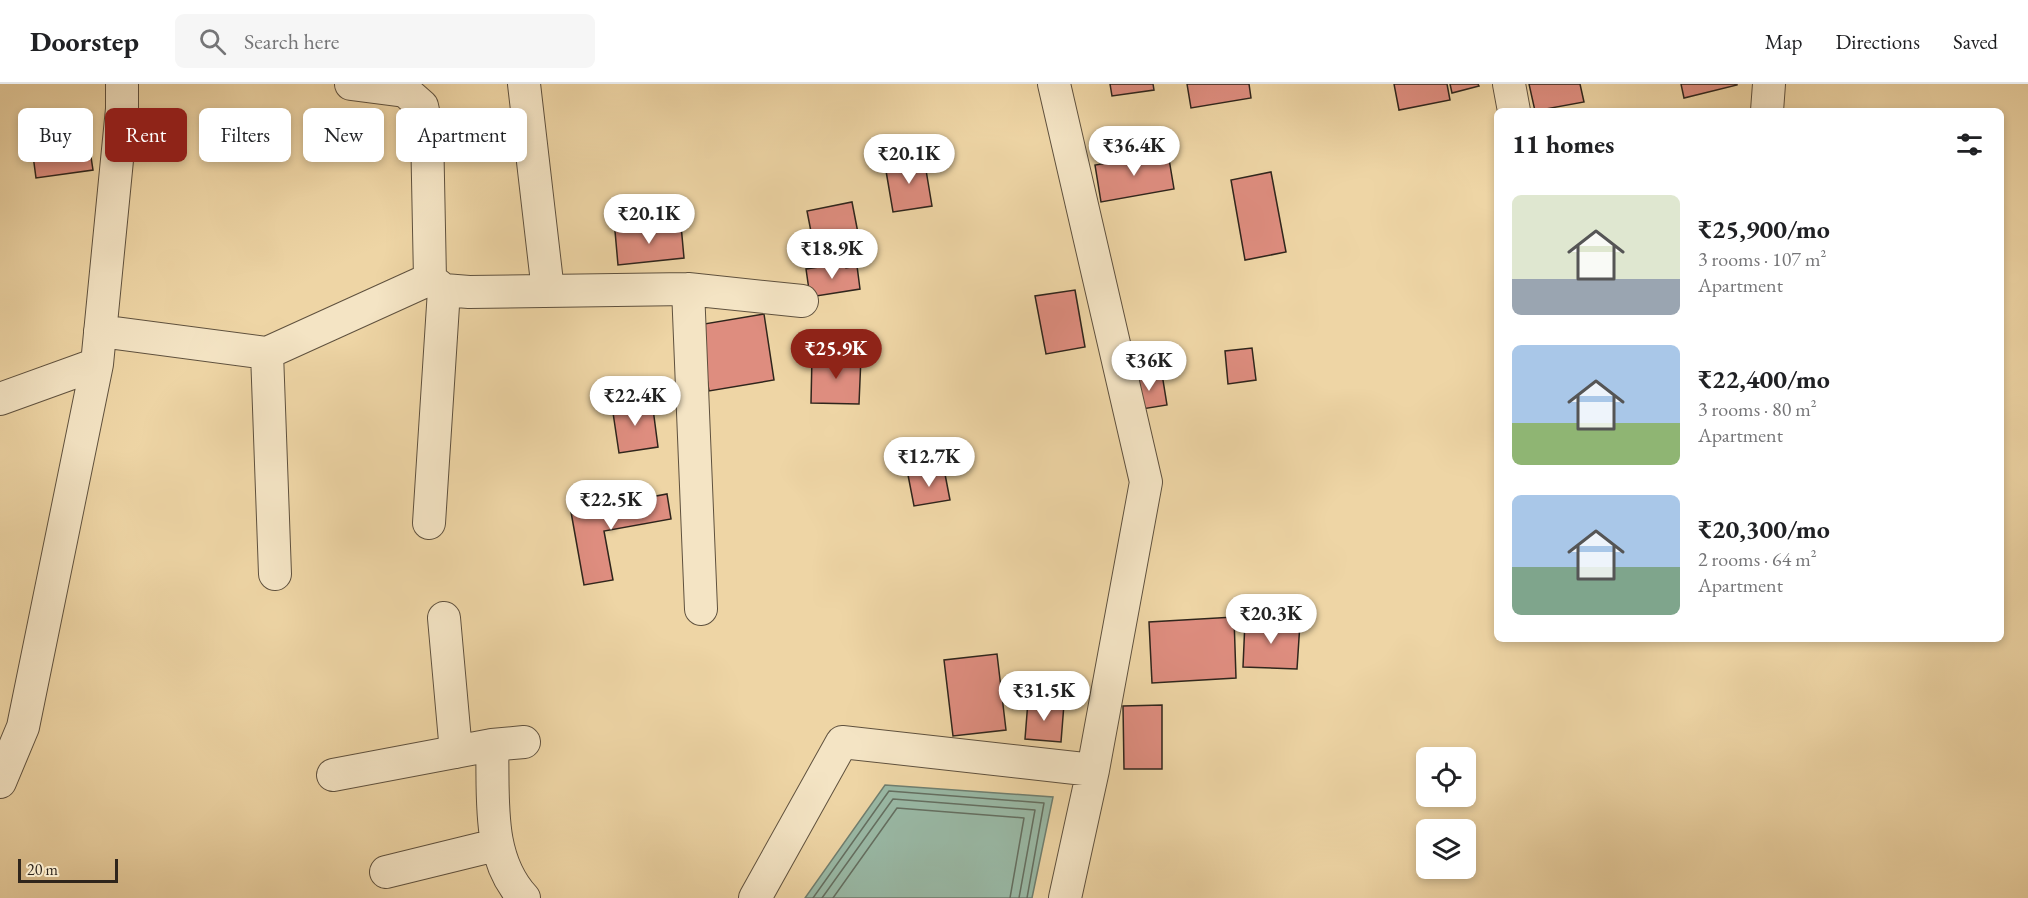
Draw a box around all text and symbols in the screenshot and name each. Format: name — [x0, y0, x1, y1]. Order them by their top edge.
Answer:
search box — [175, 14, 595, 68]
text: Doorstep — [30, 23, 139, 59]
icon: search — [196, 25, 229, 58]
text: Search here — [244, 27, 339, 56]
text: Map — [1765, 28, 1802, 55]
text: Directions — [1835, 28, 1920, 55]
text: Saved — [1953, 28, 1998, 55]
chip: Buy — [18, 108, 93, 162]
chip: Rent — [105, 108, 187, 162]
chip: Filters — [199, 108, 291, 162]
chip: New — [303, 108, 384, 162]
chip: Apartment — [396, 108, 527, 162]
pin: ₹36.4K — [1085, 126, 1183, 177]
text: 11 homes — [1512, 127, 1614, 161]
icon: filters — [1953, 128, 1986, 161]
text: ₹36.4K — [1103, 132, 1165, 158]
pin: ₹20.1K — [860, 134, 958, 185]
text: ₹20.1K — [878, 140, 940, 166]
pin: ₹20.1K — [600, 194, 698, 245]
text: ₹20.1K — [618, 200, 680, 226]
text: ₹25,900/mo — [1698, 212, 1830, 246]
icon: home — [1560, 219, 1632, 291]
pin: ₹18.9K — [783, 229, 881, 280]
text: ₹18.9K — [801, 235, 863, 261]
text: 3 rooms · 107 m² — [1698, 246, 1826, 272]
text: Apartment — [1698, 272, 1783, 298]
pin: ₹25.9K — [787, 329, 885, 380]
text: ₹25.9K — [805, 335, 867, 361]
pin: ₹36K — [1113, 341, 1185, 392]
text: ₹36K — [1126, 347, 1172, 373]
text: ₹22,400/mo — [1698, 362, 1830, 396]
icon: home — [1560, 369, 1632, 441]
pin: ₹22.4K — [586, 376, 684, 427]
text: ₹22.4K — [604, 382, 666, 408]
text: 3 rooms · 80 m² — [1698, 396, 1817, 422]
text: Apartment — [1698, 422, 1783, 448]
pin: ₹12.7K — [880, 437, 978, 488]
text: ₹12.7K — [898, 443, 960, 469]
pin: ₹22.5K — [562, 480, 660, 531]
text: ₹22.5K — [580, 486, 642, 512]
text: ₹20,300/mo — [1698, 512, 1830, 546]
icon: home — [1560, 519, 1632, 591]
text: 2 rooms · 64 m² — [1698, 546, 1817, 572]
text: Apartment — [1698, 572, 1783, 598]
pin: ₹20.3K — [1222, 594, 1320, 645]
text: ₹20.3K — [1240, 600, 1302, 626]
pin: ₹31.5K — [995, 671, 1093, 722]
text: ₹31.5K — [1013, 677, 1075, 703]
map controls — [1416, 747, 1476, 879]
button: locate — [1416, 747, 1476, 807]
button: layers — [1416, 819, 1476, 879]
scale bar — [18, 856, 118, 884]
text: 20 m — [27, 859, 58, 880]

